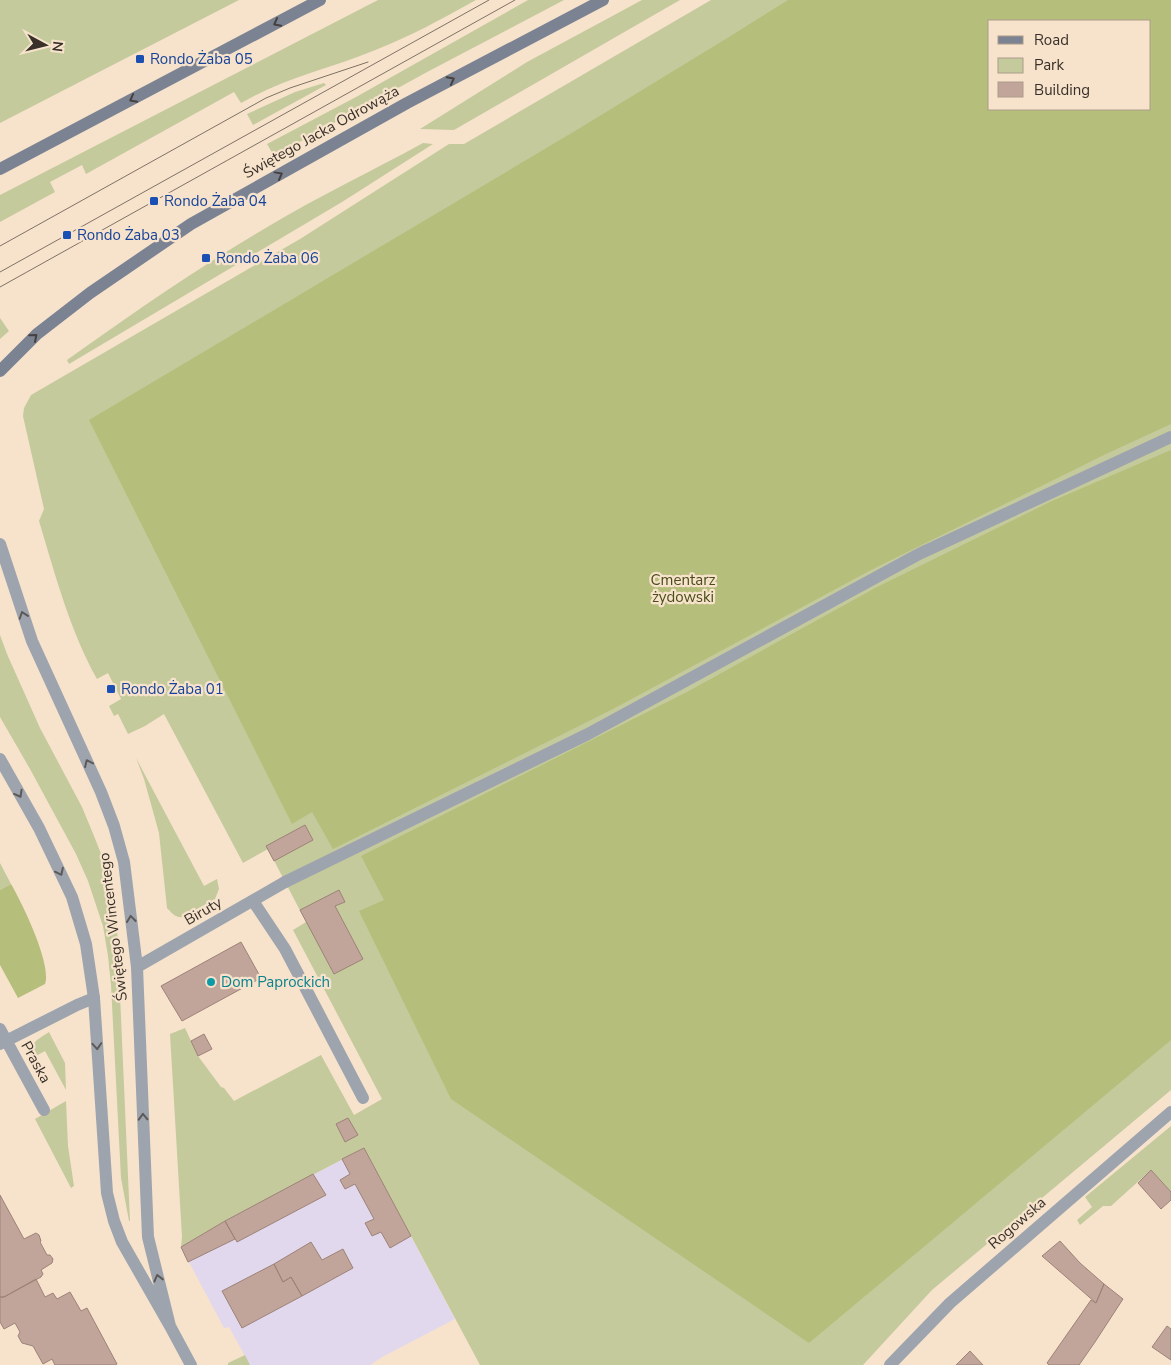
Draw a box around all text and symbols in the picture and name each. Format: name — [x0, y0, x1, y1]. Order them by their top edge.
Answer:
one-way arrow — [273, 17, 282, 27]
north arrow — [20, 20, 70, 70]
legend — [988, 20, 1151, 110]
text: Road — [1034, 30, 1069, 50]
text: N — [47, 40, 67, 53]
place label: Rondo Żaba 05 — [150, 49, 253, 69]
marker: Rondo Żaba 05 — [134, 53, 146, 65]
text: Park — [1034, 55, 1064, 75]
one-way arrow — [445, 76, 454, 86]
street label: Świętego Jacka Odrowąża — [239, 80, 403, 183]
text: Building — [1034, 80, 1090, 100]
one-way arrow — [129, 93, 138, 103]
one-way arrow — [274, 171, 283, 181]
place label: Rondo Żaba 04 — [164, 191, 267, 211]
marker: Rondo Żaba 04 — [148, 195, 160, 207]
place label: Rondo Żaba 03 — [77, 225, 180, 245]
marker: Rondo Żaba 03 — [61, 229, 73, 241]
place label: Rondo Żaba 06 — [216, 248, 319, 268]
marker: Rondo Żaba 06 — [200, 252, 212, 264]
one-way arrow — [29, 333, 38, 342]
park label: Cmentarz żydowski — [651, 570, 716, 607]
one-way arrow — [19, 611, 29, 619]
place label: Rondo Żaba 01 — [121, 679, 224, 699]
marker: Rondo Żaba 01 — [105, 683, 117, 695]
one-way arrow — [84, 759, 94, 768]
one-way arrow — [13, 789, 23, 798]
street label: Świętego Wincentego — [93, 852, 132, 1003]
one-way arrow — [54, 867, 64, 876]
street label: Biruty — [180, 892, 226, 930]
one-way arrow — [126, 915, 137, 923]
place label: Dom Paprockich — [221, 972, 330, 992]
marker: Dom Paprockich — [205, 976, 217, 988]
street label: Praska — [16, 1037, 56, 1087]
one-way arrow — [92, 1043, 103, 1051]
one-way arrow — [138, 1113, 149, 1121]
street label: Rogowska — [984, 1192, 1050, 1254]
one-way arrow — [154, 1275, 164, 1283]

